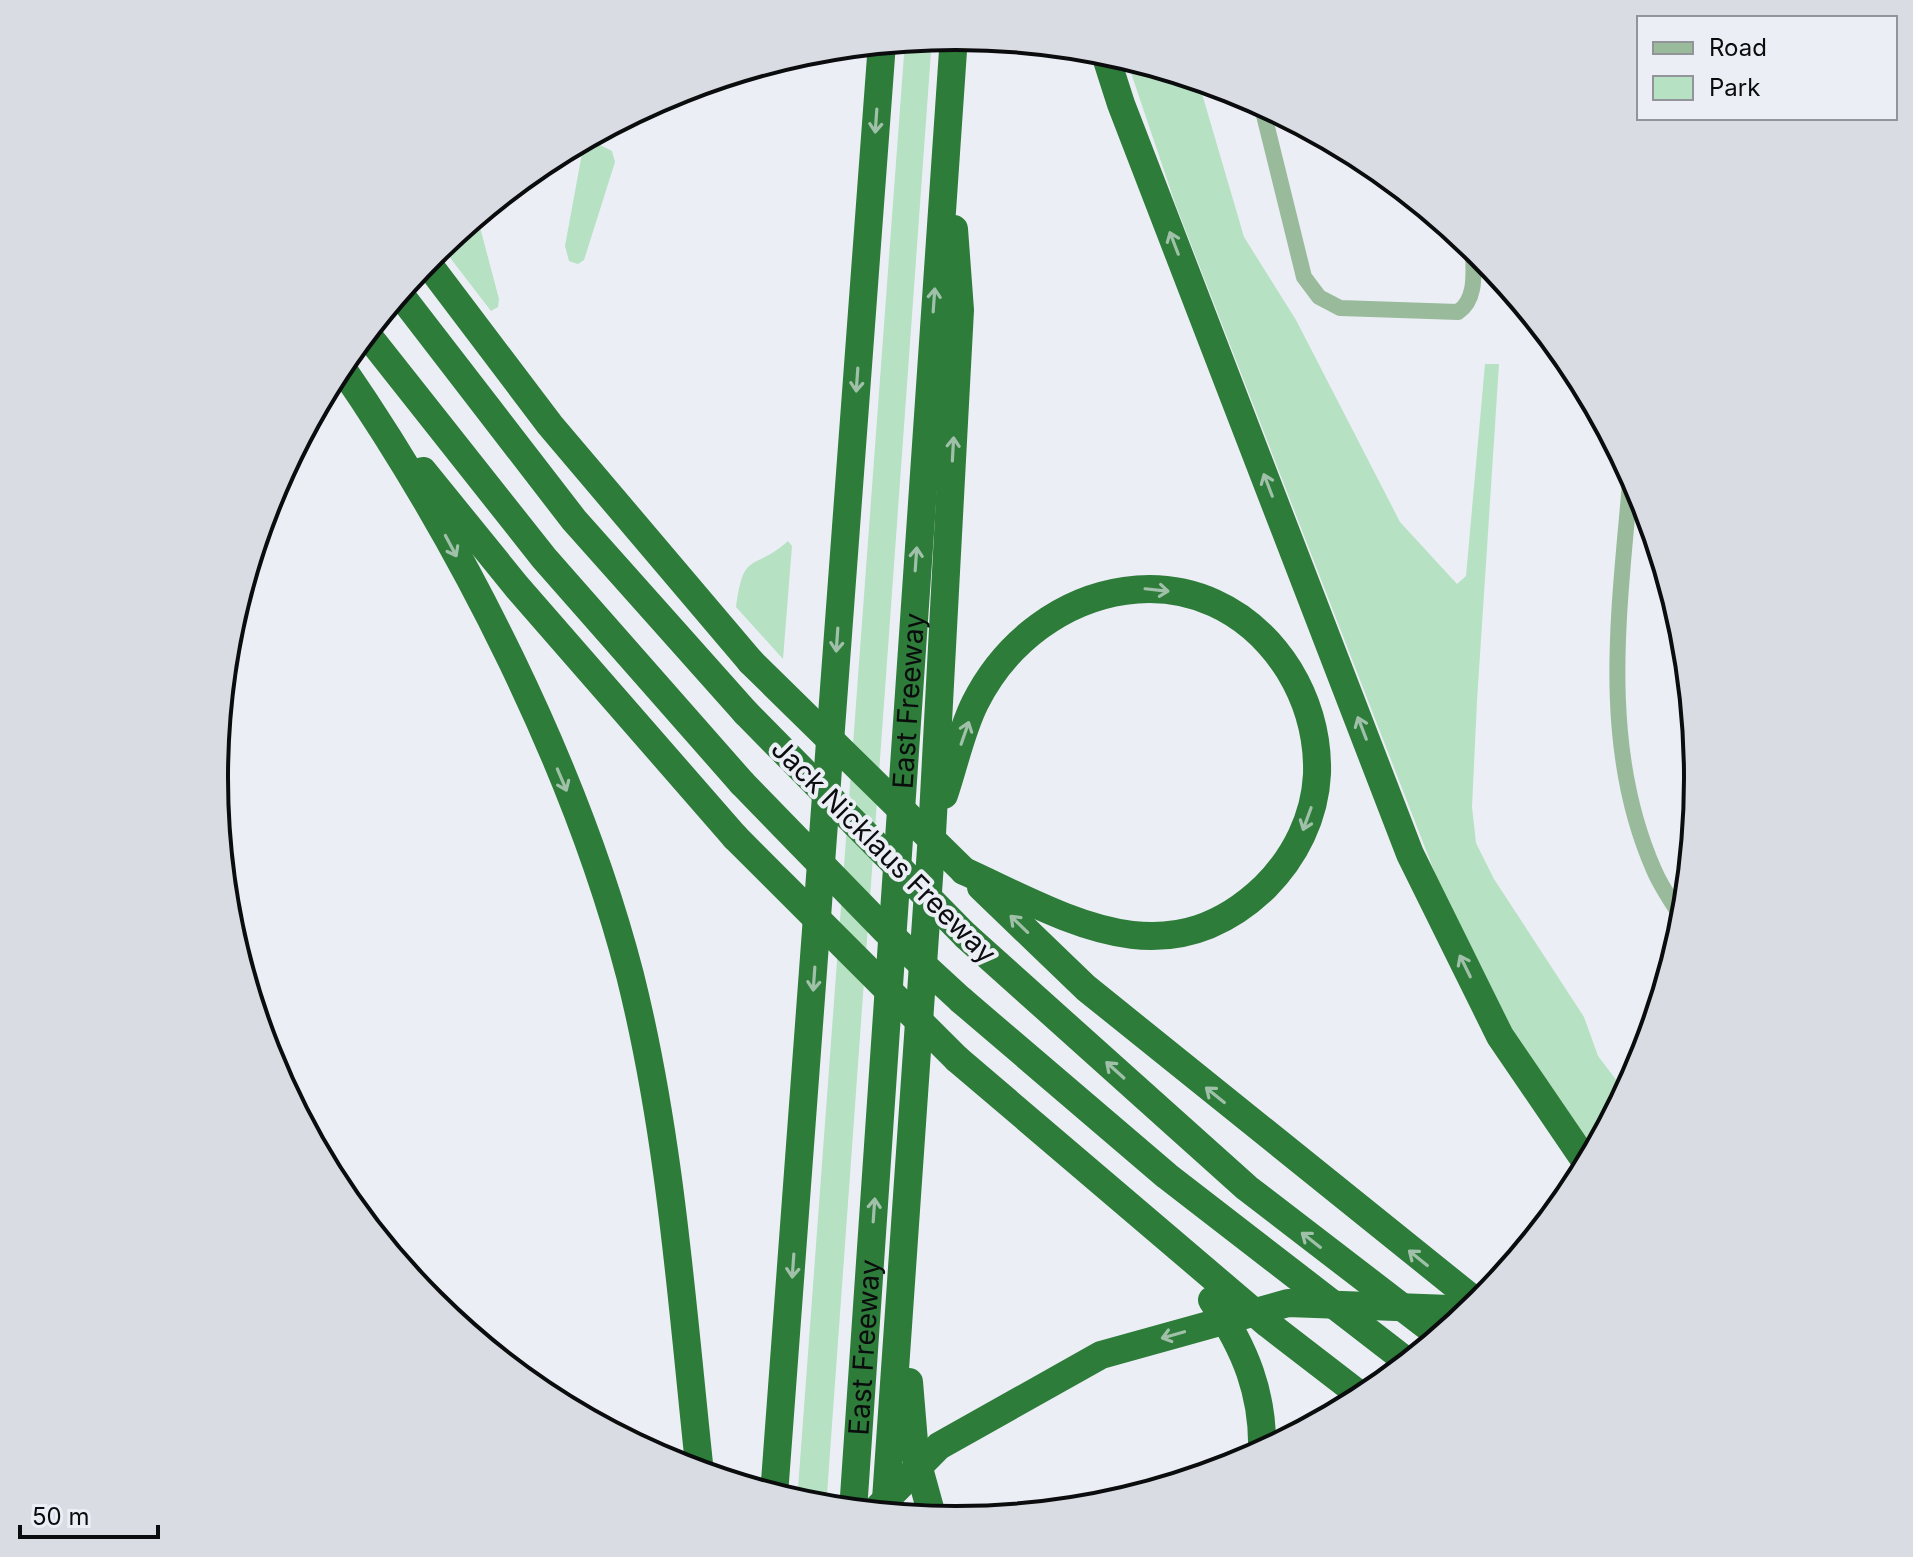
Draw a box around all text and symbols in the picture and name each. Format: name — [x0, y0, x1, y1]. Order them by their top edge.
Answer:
legend — [1637, 16, 1897, 120]
text: Road — [1709, 33, 1767, 62]
text: Park — [1709, 73, 1760, 102]
one-way arrow — [868, 107, 883, 134]
one-way arrow — [1166, 231, 1180, 256]
one-way arrow — [927, 287, 942, 313]
one-way arrow — [849, 366, 864, 393]
one-way arrow — [945, 436, 960, 463]
one-way arrow — [1260, 473, 1274, 498]
one-way arrow — [443, 533, 459, 557]
one-way arrow — [909, 546, 924, 573]
one-way arrow — [1143, 583, 1170, 598]
street label: East Freeway — [885, 612, 931, 790]
one-way arrow — [829, 626, 844, 653]
one-way arrow — [1353, 716, 1368, 741]
one-way arrow — [958, 721, 973, 746]
street label: Jack Nicklaus Freeway — [765, 732, 1003, 970]
one-way arrow — [556, 767, 571, 792]
one-way arrow — [1299, 806, 1314, 831]
one-way arrow — [1010, 915, 1030, 934]
one-way arrow — [1457, 954, 1472, 978]
one-way arrow — [806, 965, 821, 992]
one-way arrow — [1105, 1061, 1125, 1079]
one-way arrow — [1205, 1086, 1226, 1104]
one-way arrow — [867, 1197, 882, 1223]
one-way arrow — [1301, 1231, 1322, 1249]
one-way arrow — [1408, 1249, 1429, 1266]
one-way arrow — [785, 1252, 800, 1279]
street label: East Freeway — [841, 1258, 887, 1437]
one-way arrow — [1161, 1328, 1187, 1343]
scale bar — [20, 1489, 158, 1539]
text: 50 m — [32, 1502, 90, 1531]

